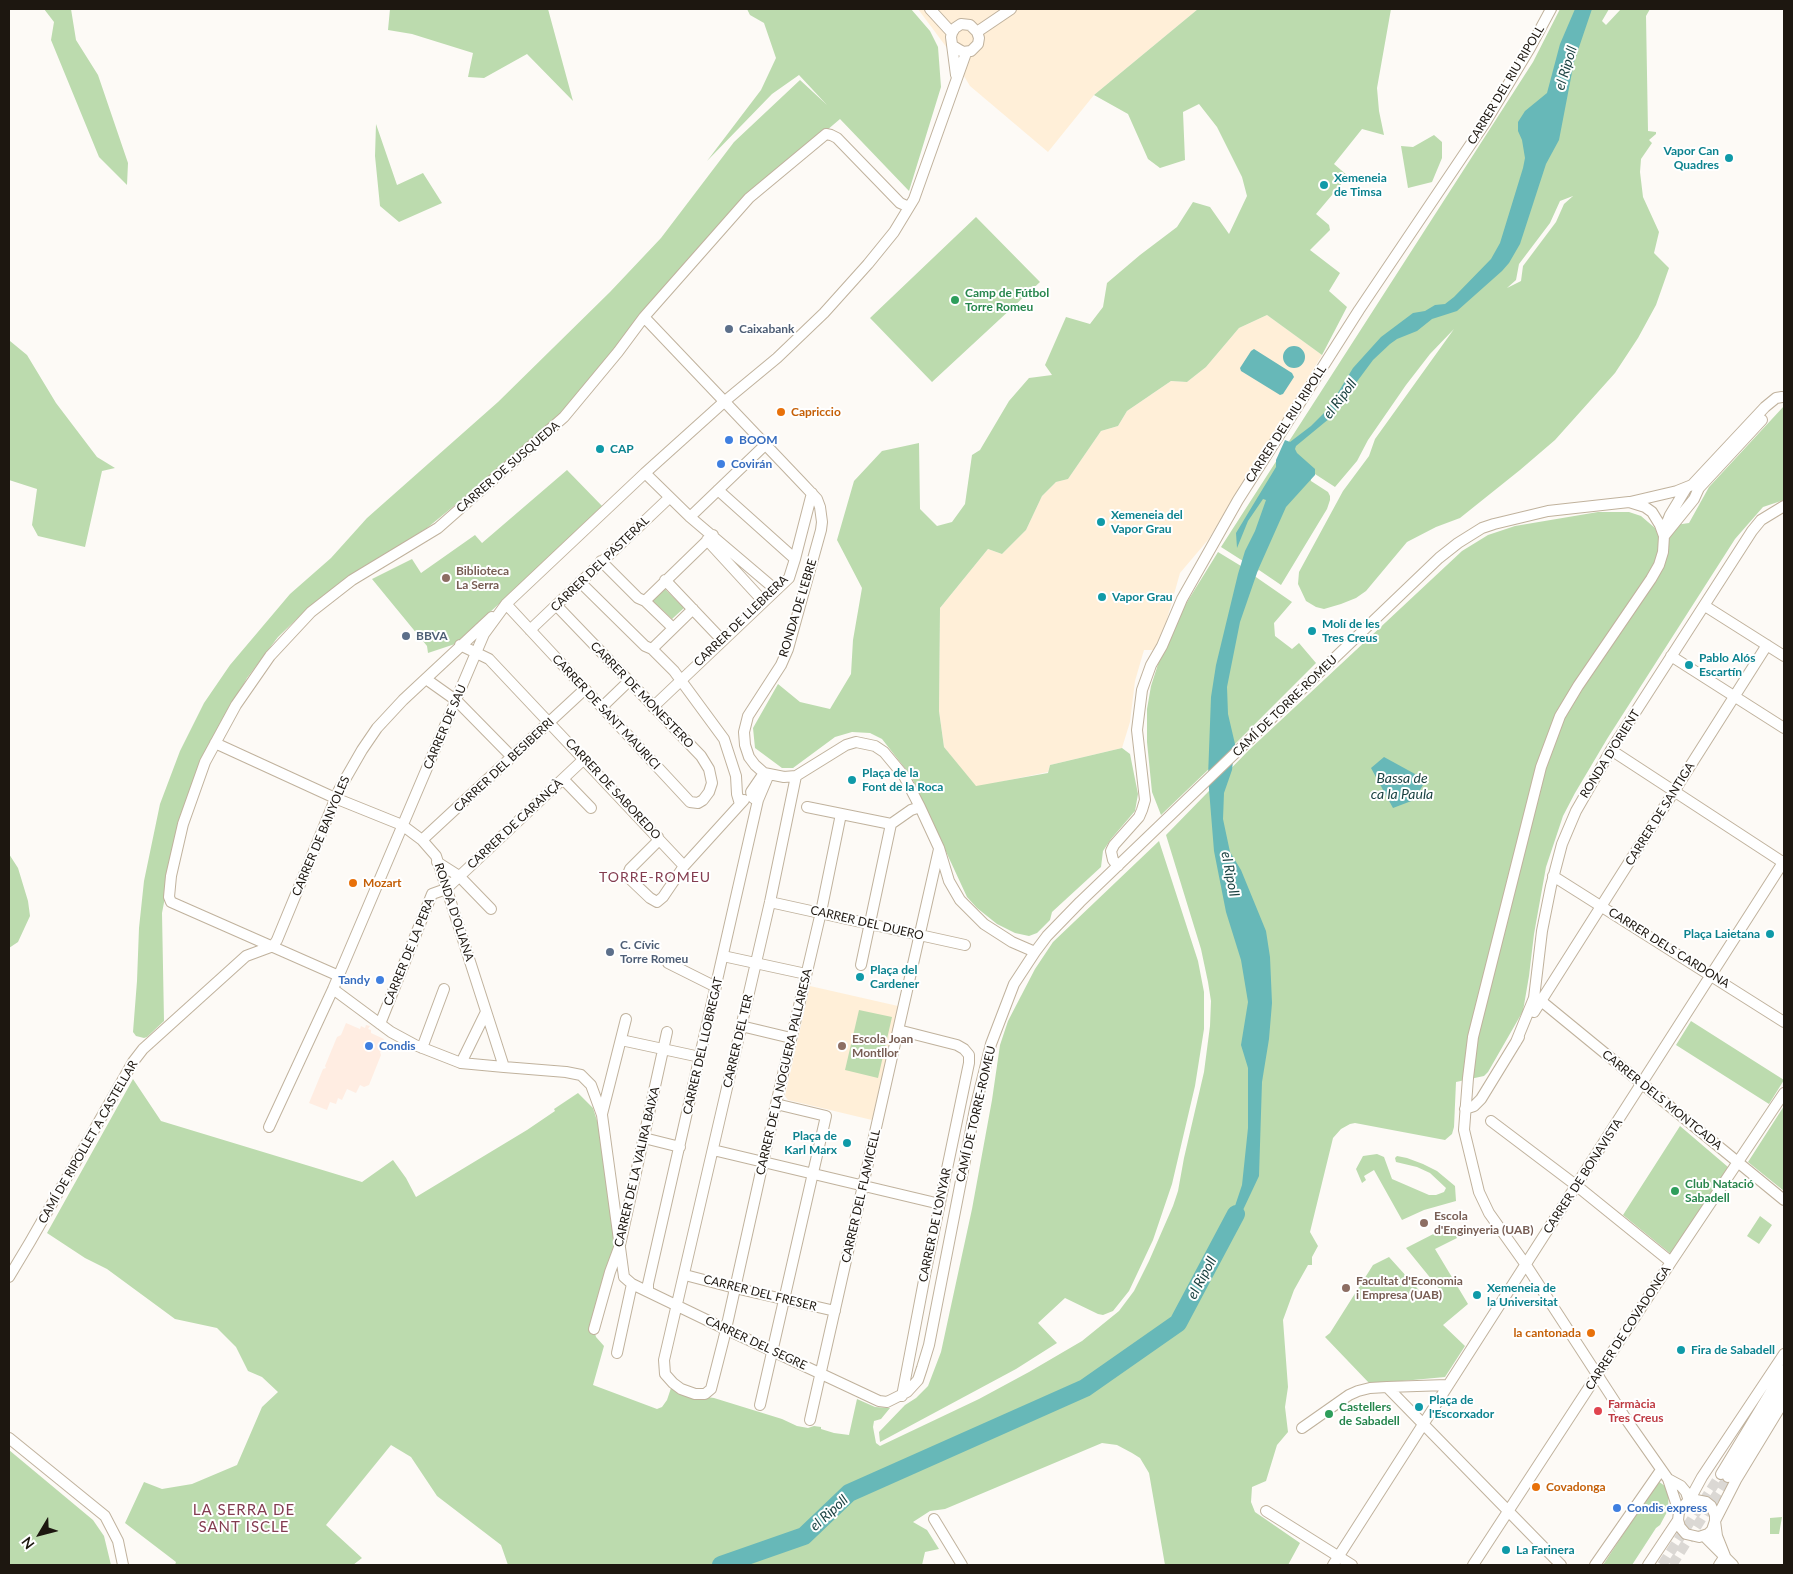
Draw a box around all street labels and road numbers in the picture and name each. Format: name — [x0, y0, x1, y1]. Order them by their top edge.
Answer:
street label: CARRER DEL RIU RIPOLL — [1465, 23, 1547, 147]
street label: CARRER DEL RIU RIPOLL — [1243, 363, 1329, 485]
street label: CARRER DE SUSQUEDA — [453, 418, 563, 516]
street label: CARRER DEL PASTERAL — [548, 513, 652, 615]
street label: RONDA DE L'EBRE — [776, 557, 820, 659]
street label: CARRER DE LLEBRERA — [691, 572, 791, 670]
street label: CARRER DE MONESTERO — [587, 639, 697, 751]
street label: CARRER DE SANT MAURICI — [549, 652, 663, 772]
street label: CAMÍ DE TORRE-ROMEU — [1230, 652, 1340, 760]
street label: CARRER DE SAU — [421, 682, 469, 772]
street label: RONDA D'ORIENT — [1577, 707, 1643, 801]
street label: CARRER DEL BESIBERRI — [451, 715, 557, 815]
street label: CARRER DE SABOREDO — [562, 736, 664, 842]
street label: CARRER DE SANTIGA — [1622, 760, 1698, 868]
street label: CARRER DE BANYOLES — [289, 774, 353, 898]
street label: CARRER DE CARANÇÀ — [464, 776, 566, 872]
street label: RONDA D'OLIANA — [431, 861, 477, 963]
street label: CARRER DE LA PERA — [381, 896, 437, 1008]
street label: CARRER DEL DUERO — [809, 903, 925, 943]
street label: CARRER DELS CARDONA — [1606, 905, 1732, 991]
street label: CARRER DE LA NOGUERA PALLARESA — [753, 967, 815, 1177]
street label: CARRER DEL LLOBREGAT — [680, 976, 726, 1116]
street label: CARRER DEL TER — [720, 993, 756, 1089]
street label: CAMÍ DE TORRE-ROMEU — [953, 1044, 999, 1184]
street label: CARRER DELS MONTCADA — [1599, 1047, 1725, 1153]
street label: CAMÍ DE RIPOLLET A CASTELLAR — [35, 1058, 141, 1226]
street label: CARRER DE LA VALIRA BAIXA — [612, 1085, 662, 1249]
street label: CARRER DE BONAVISTA — [1540, 1116, 1626, 1236]
street label: CARRER DEL FLAMICELL — [839, 1128, 883, 1264]
street label: CARRER DE L'ONYAR — [916, 1167, 954, 1283]
street label: CARRER DE COVADONGA — [1582, 1263, 1674, 1393]
street label: CARRER DEL FRESER — [702, 1272, 818, 1314]
street label: CARRER DEL SEGRE — [703, 1313, 809, 1373]

